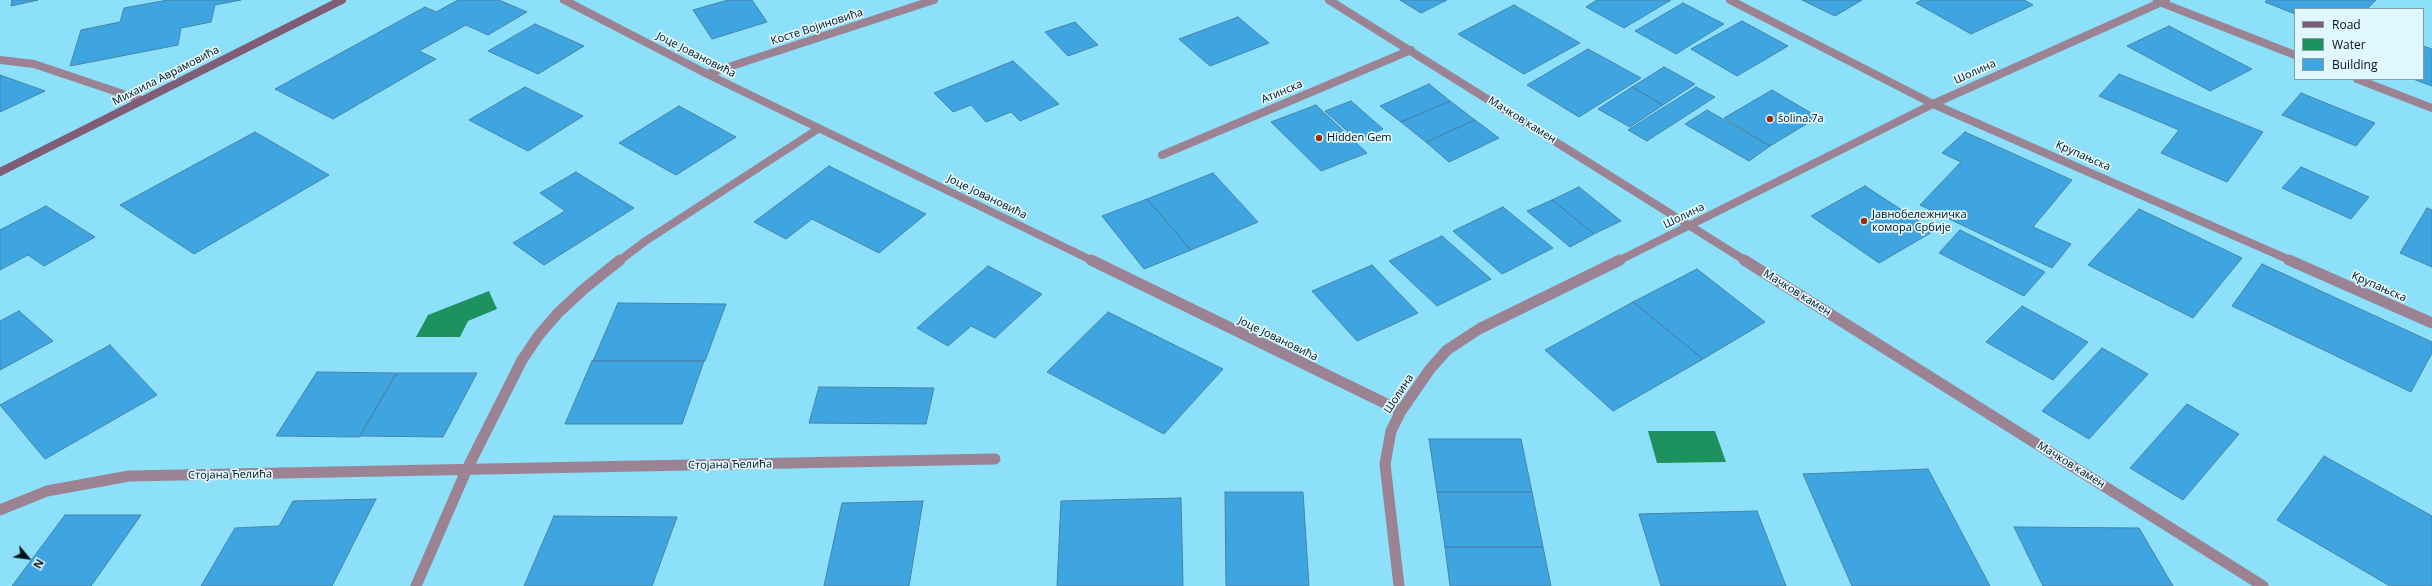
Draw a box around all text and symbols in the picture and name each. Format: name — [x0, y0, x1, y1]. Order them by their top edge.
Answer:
street label: Косте Војиновића — [769, 6, 865, 48]
legend — [2294, 8, 2424, 80]
text: Road — [2332, 16, 2361, 33]
street label: Јоце Јовановића — [654, 29, 738, 81]
text: Water — [2332, 36, 2366, 53]
street label: Михаила Аврамовића — [110, 43, 222, 109]
text: Building — [2332, 56, 2377, 73]
street label: Шолина — [1952, 57, 1998, 87]
street label: Атинска — [1260, 77, 1304, 107]
street label: Мачков камен — [1486, 94, 1558, 146]
place label: šolina.7a — [1778, 112, 1824, 126]
marker: šolina.7a — [1765, 114, 1775, 124]
place label: Hidden Gem — [1327, 131, 1391, 145]
marker: Hidden Gem — [1314, 133, 1324, 143]
street label: Крупањска — [2053, 138, 2113, 174]
street label: Јоце Јовановића — [945, 172, 1029, 222]
street label: Шолина — [1661, 200, 1707, 232]
place label: Јавнобележничка комора Србије — [1872, 208, 1967, 234]
marker: Јавнобележничка комора Србије — [1859, 216, 1869, 226]
street label: Мачков камен — [1761, 267, 1833, 319]
street label: Крупањска — [2349, 269, 2409, 305]
street label: Јоце Јовановића — [1236, 314, 1320, 364]
street label: Шолина — [1381, 372, 1417, 416]
street label: Мачков камен — [2035, 439, 2107, 491]
street label: Стојана Ћелића — [688, 458, 772, 472]
street label: Стојана Ћелића — [188, 468, 272, 482]
north arrow — [8, 538, 48, 578]
text: N — [30, 557, 48, 572]

